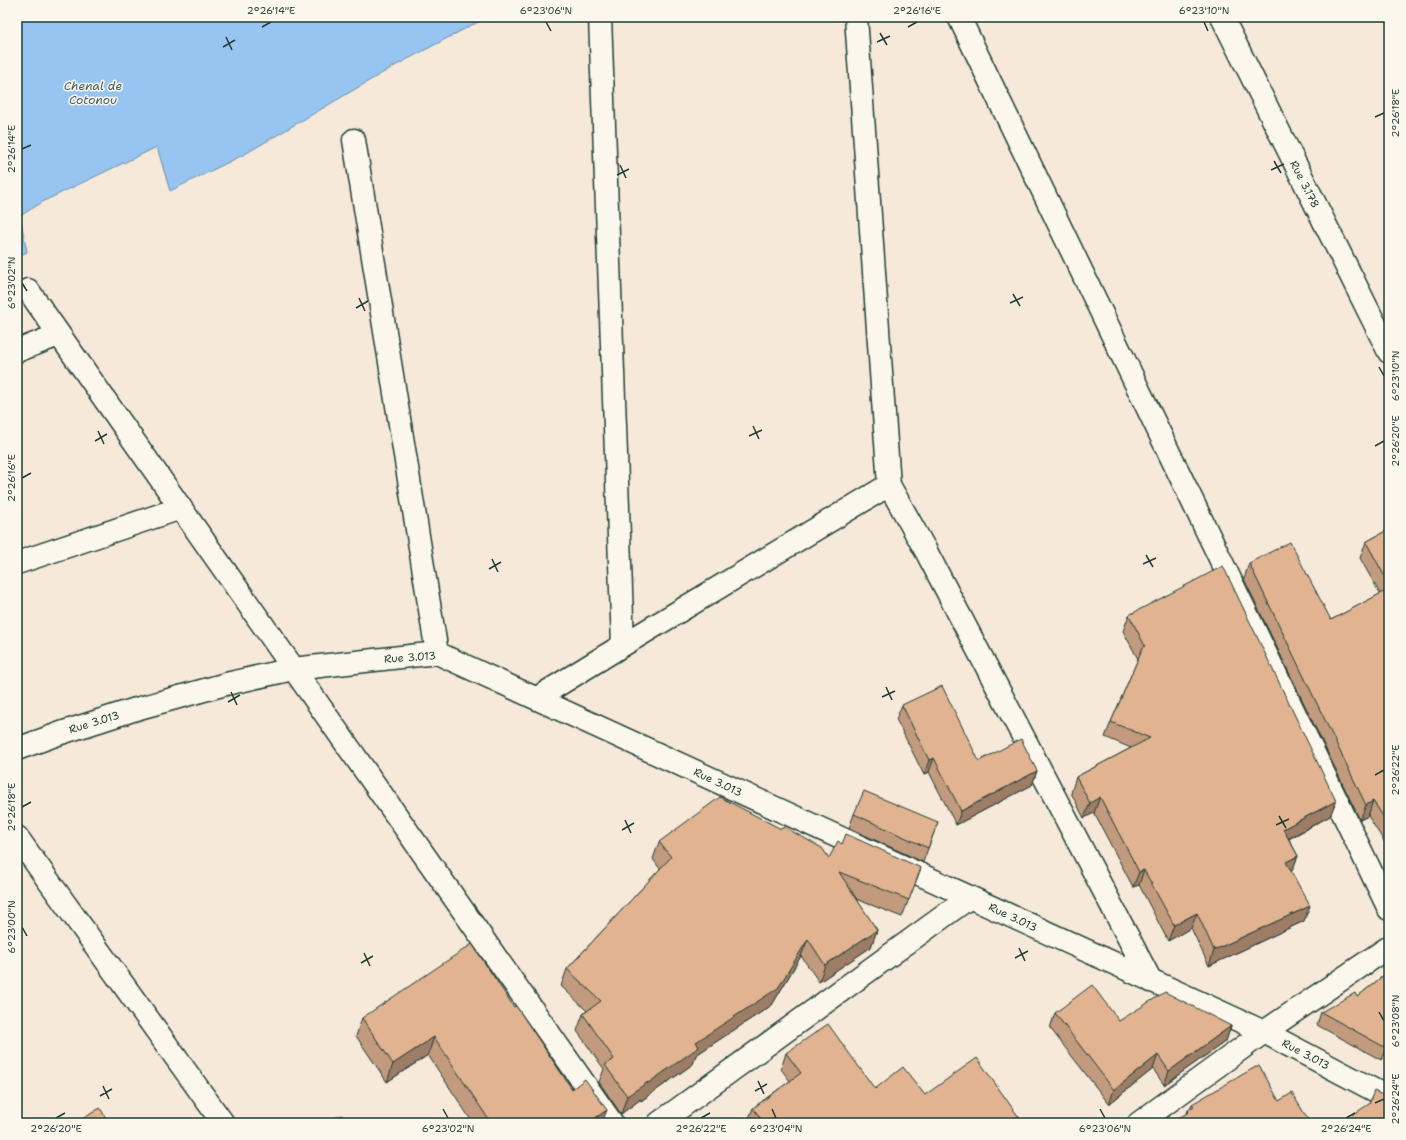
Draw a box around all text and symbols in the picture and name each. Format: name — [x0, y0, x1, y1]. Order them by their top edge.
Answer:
text: 2°26'14"E — [247, 4, 295, 17]
text: 6°23'06"N — [520, 4, 572, 17]
text: 2°26'16"E — [893, 4, 941, 17]
text: 6°23'10"N — [1179, 4, 1229, 17]
water label: Chenal de Cotonou — [64, 78, 122, 108]
text: 2°26'18"E — [1389, 89, 1402, 137]
text: 2°26'14"E — [5, 125, 18, 173]
street label: Rue 3.178 — [1286, 158, 1323, 211]
text: 6°23'02"N — [5, 257, 18, 309]
text: 6°23'10"N — [1389, 351, 1402, 401]
text: 2°26'20"E — [1389, 415, 1402, 467]
text: 2°26'16"E — [5, 454, 18, 502]
street label: Rue 3.013 — [384, 648, 437, 667]
street label: Rue 3.013 — [67, 708, 121, 737]
text: 2°26'22"E — [1389, 745, 1402, 795]
street label: Rue 3.013 — [691, 765, 745, 800]
text: 2°26'18"E — [5, 783, 18, 831]
text: 6°23'00"N — [5, 900, 18, 954]
street label: Rue 3.013 — [986, 900, 1040, 935]
text: 6°23'08"N — [1389, 995, 1402, 1048]
street label: Rue 3.013 — [1279, 1036, 1332, 1073]
text: 2°26'24"E — [1389, 1074, 1402, 1124]
text: 2°26'20"E — [30, 1122, 82, 1135]
text: 6°23'02"N — [422, 1122, 474, 1135]
text: 2°26'22"E — [676, 1122, 726, 1135]
text: 6°23'04"N — [750, 1122, 802, 1135]
text: 6°23'06"N — [1079, 1122, 1131, 1135]
text: 2°26'24"E — [1321, 1122, 1371, 1135]

